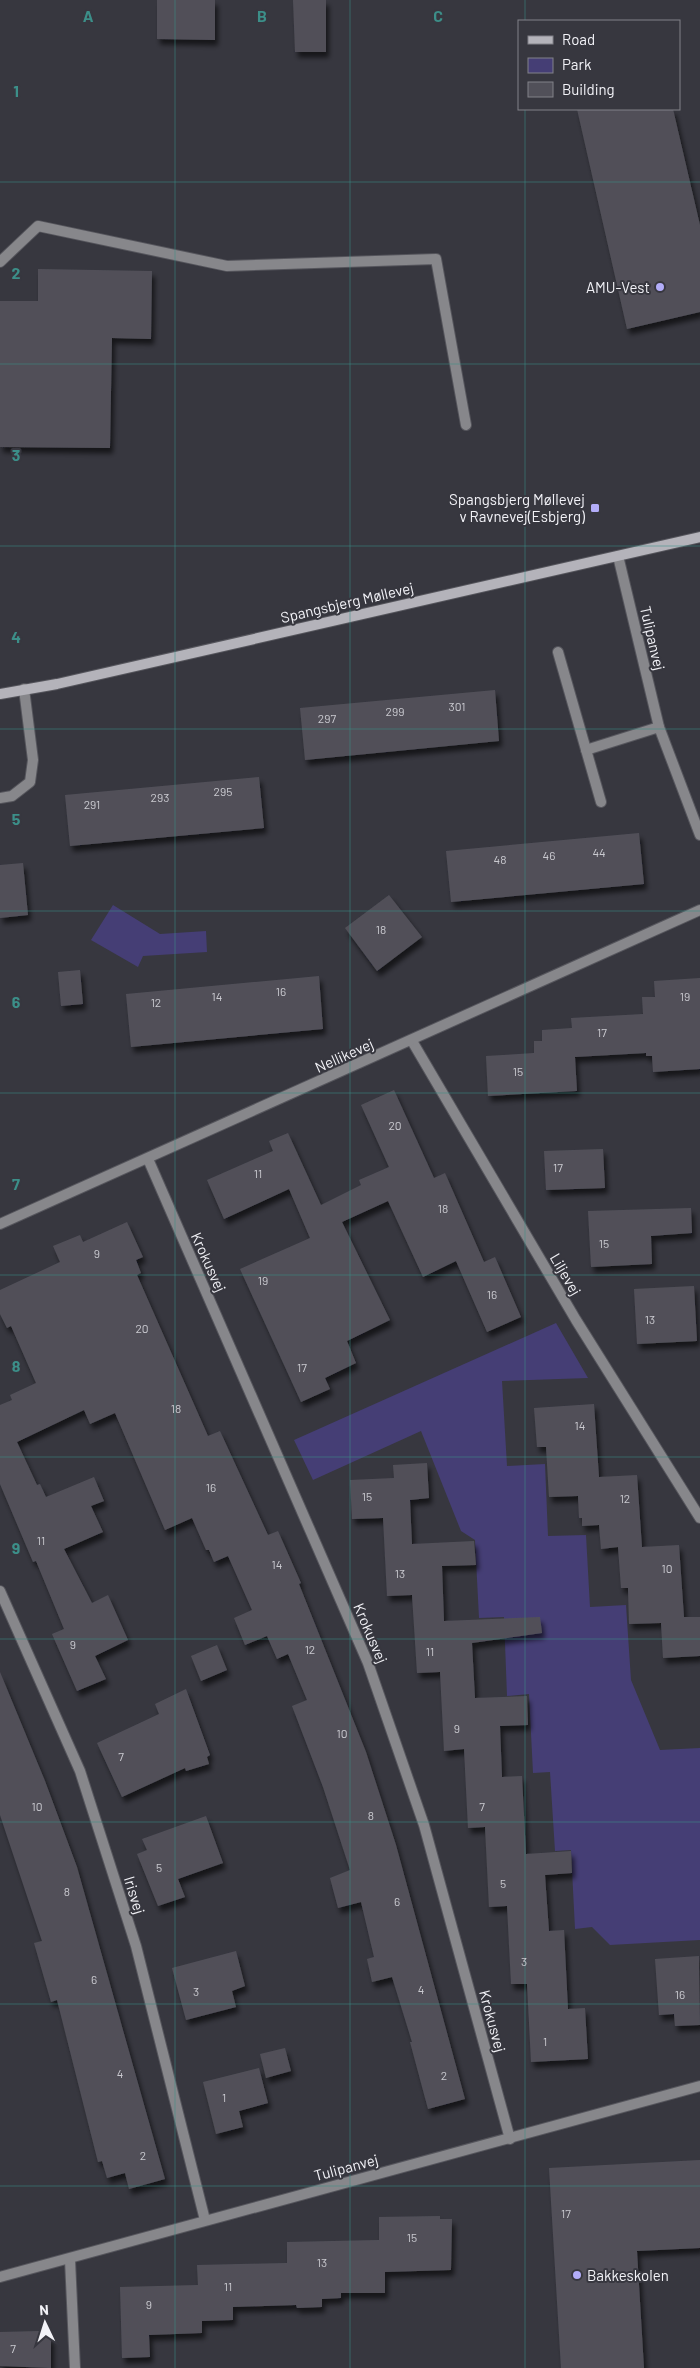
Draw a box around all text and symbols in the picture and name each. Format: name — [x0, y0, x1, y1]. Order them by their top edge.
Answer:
text: A — [83, 6, 94, 25]
text: B — [257, 6, 267, 25]
text: C — [433, 6, 443, 25]
legend — [518, 20, 680, 110]
text: Road — [562, 30, 595, 48]
text: Park — [562, 55, 592, 73]
text: Building — [562, 80, 615, 98]
text: 1 — [13, 81, 19, 100]
text: 2 — [12, 263, 21, 282]
place label: AMU-Vest — [586, 278, 650, 296]
marker: AMU-Vest — [654, 281, 666, 293]
text: 3 — [12, 445, 20, 464]
place label: Spangsbjerg Møllevej v Ravnevej(Esbjerg) — [449, 490, 585, 525]
marker: Spangsbjerg Møllevej v Ravnevej(Esbjerg) — [589, 502, 601, 514]
street label: Spangsbjerg Møllevej — [279, 578, 415, 626]
street label: Tulipanvej — [637, 604, 669, 672]
text: 4 — [11, 627, 21, 646]
house number: 301 — [449, 699, 465, 713]
house number: 299 — [386, 704, 404, 718]
house number: 297 — [318, 711, 336, 725]
house number: 295 — [214, 784, 232, 798]
house number: 293 — [151, 790, 169, 804]
house number: 291 — [84, 797, 100, 811]
text: 5 — [12, 809, 21, 828]
house number: 44 — [592, 845, 606, 859]
house number: 46 — [543, 848, 555, 862]
house number: 48 — [494, 852, 506, 866]
house number: 18 — [376, 922, 386, 936]
house number: 16 — [276, 984, 286, 998]
house number: 14 — [212, 989, 222, 1003]
house number: 19 — [680, 989, 690, 1003]
text: 6 — [12, 992, 21, 1011]
house number: 12 — [151, 995, 161, 1009]
house number: 17 — [597, 1025, 607, 1039]
street label: Nellikevej — [312, 1034, 376, 1076]
house number: 15 — [513, 1064, 523, 1078]
house number: 20 — [388, 1118, 402, 1132]
house number: 17 — [553, 1160, 563, 1174]
house number: 11 — [254, 1166, 262, 1180]
text: 7 — [12, 1174, 20, 1193]
house number: 18 — [438, 1201, 448, 1215]
street label: Krokusvej — [188, 1229, 230, 1295]
house number: 15 — [599, 1236, 609, 1250]
house number: 9 — [94, 1246, 100, 1260]
street label: Liljevej — [547, 1250, 585, 1298]
house number: 19 — [258, 1273, 268, 1287]
house number: 16 — [487, 1287, 497, 1301]
house number: 13 — [645, 1312, 655, 1326]
house number: 20 — [135, 1321, 149, 1335]
text: 8 — [12, 1356, 21, 1375]
house number: 17 — [297, 1360, 307, 1374]
house number: 18 — [171, 1401, 181, 1415]
house number: 14 — [575, 1418, 585, 1432]
house number: 16 — [206, 1480, 216, 1494]
house number: 15 — [362, 1489, 372, 1503]
house number: 12 — [620, 1491, 630, 1505]
house number: 11 — [37, 1533, 45, 1547]
text: 9 — [12, 1538, 20, 1557]
house number: 14 — [272, 1557, 282, 1571]
house number: 10 — [662, 1561, 672, 1575]
house number: 13 — [395, 1566, 405, 1580]
street label: Krokusvej — [350, 1600, 392, 1666]
house number: 9 — [70, 1637, 76, 1651]
house number: 12 — [305, 1642, 315, 1656]
house number: 11 — [426, 1644, 434, 1658]
house number: 9 — [454, 1721, 460, 1735]
house number: 10 — [337, 1726, 347, 1740]
house number: 7 — [118, 1749, 124, 1763]
house number: 10 — [32, 1799, 42, 1813]
house number: 7 — [479, 1799, 485, 1813]
house number: 8 — [368, 1808, 374, 1822]
house number: 5 — [156, 1860, 162, 1874]
street label: Irisvej — [121, 1874, 149, 1916]
house number: 5 — [500, 1876, 506, 1890]
house number: 8 — [64, 1884, 70, 1898]
house number: 6 — [394, 1894, 400, 1908]
house number: 3 — [521, 1954, 527, 1968]
house number: 6 — [91, 1972, 97, 1986]
house number: 4 — [418, 1982, 424, 1996]
house number: 3 — [193, 1984, 199, 1998]
house number: 16 — [675, 1987, 685, 2001]
street label: Krokusvej — [476, 1988, 510, 2054]
house number: 1 — [543, 2034, 547, 2048]
house number: 4 — [117, 2066, 123, 2080]
house number: 2 — [441, 2068, 447, 2082]
house number: 1 — [222, 2090, 226, 2104]
house number: 2 — [140, 2148, 146, 2162]
street label: Tulipanvej — [312, 2150, 380, 2184]
house number: 17 — [561, 2206, 571, 2220]
house number: 15 — [407, 2230, 417, 2244]
house number: 13 — [317, 2255, 327, 2269]
place label: Bakkeskolen — [587, 2266, 669, 2284]
marker: Bakkeskolen — [571, 2269, 583, 2281]
house number: 11 — [224, 2279, 232, 2293]
house number: 9 — [146, 2297, 152, 2311]
north arrow — [20, 2298, 70, 2348]
text: N — [39, 2301, 49, 2318]
house number: 7 — [10, 2341, 16, 2355]

